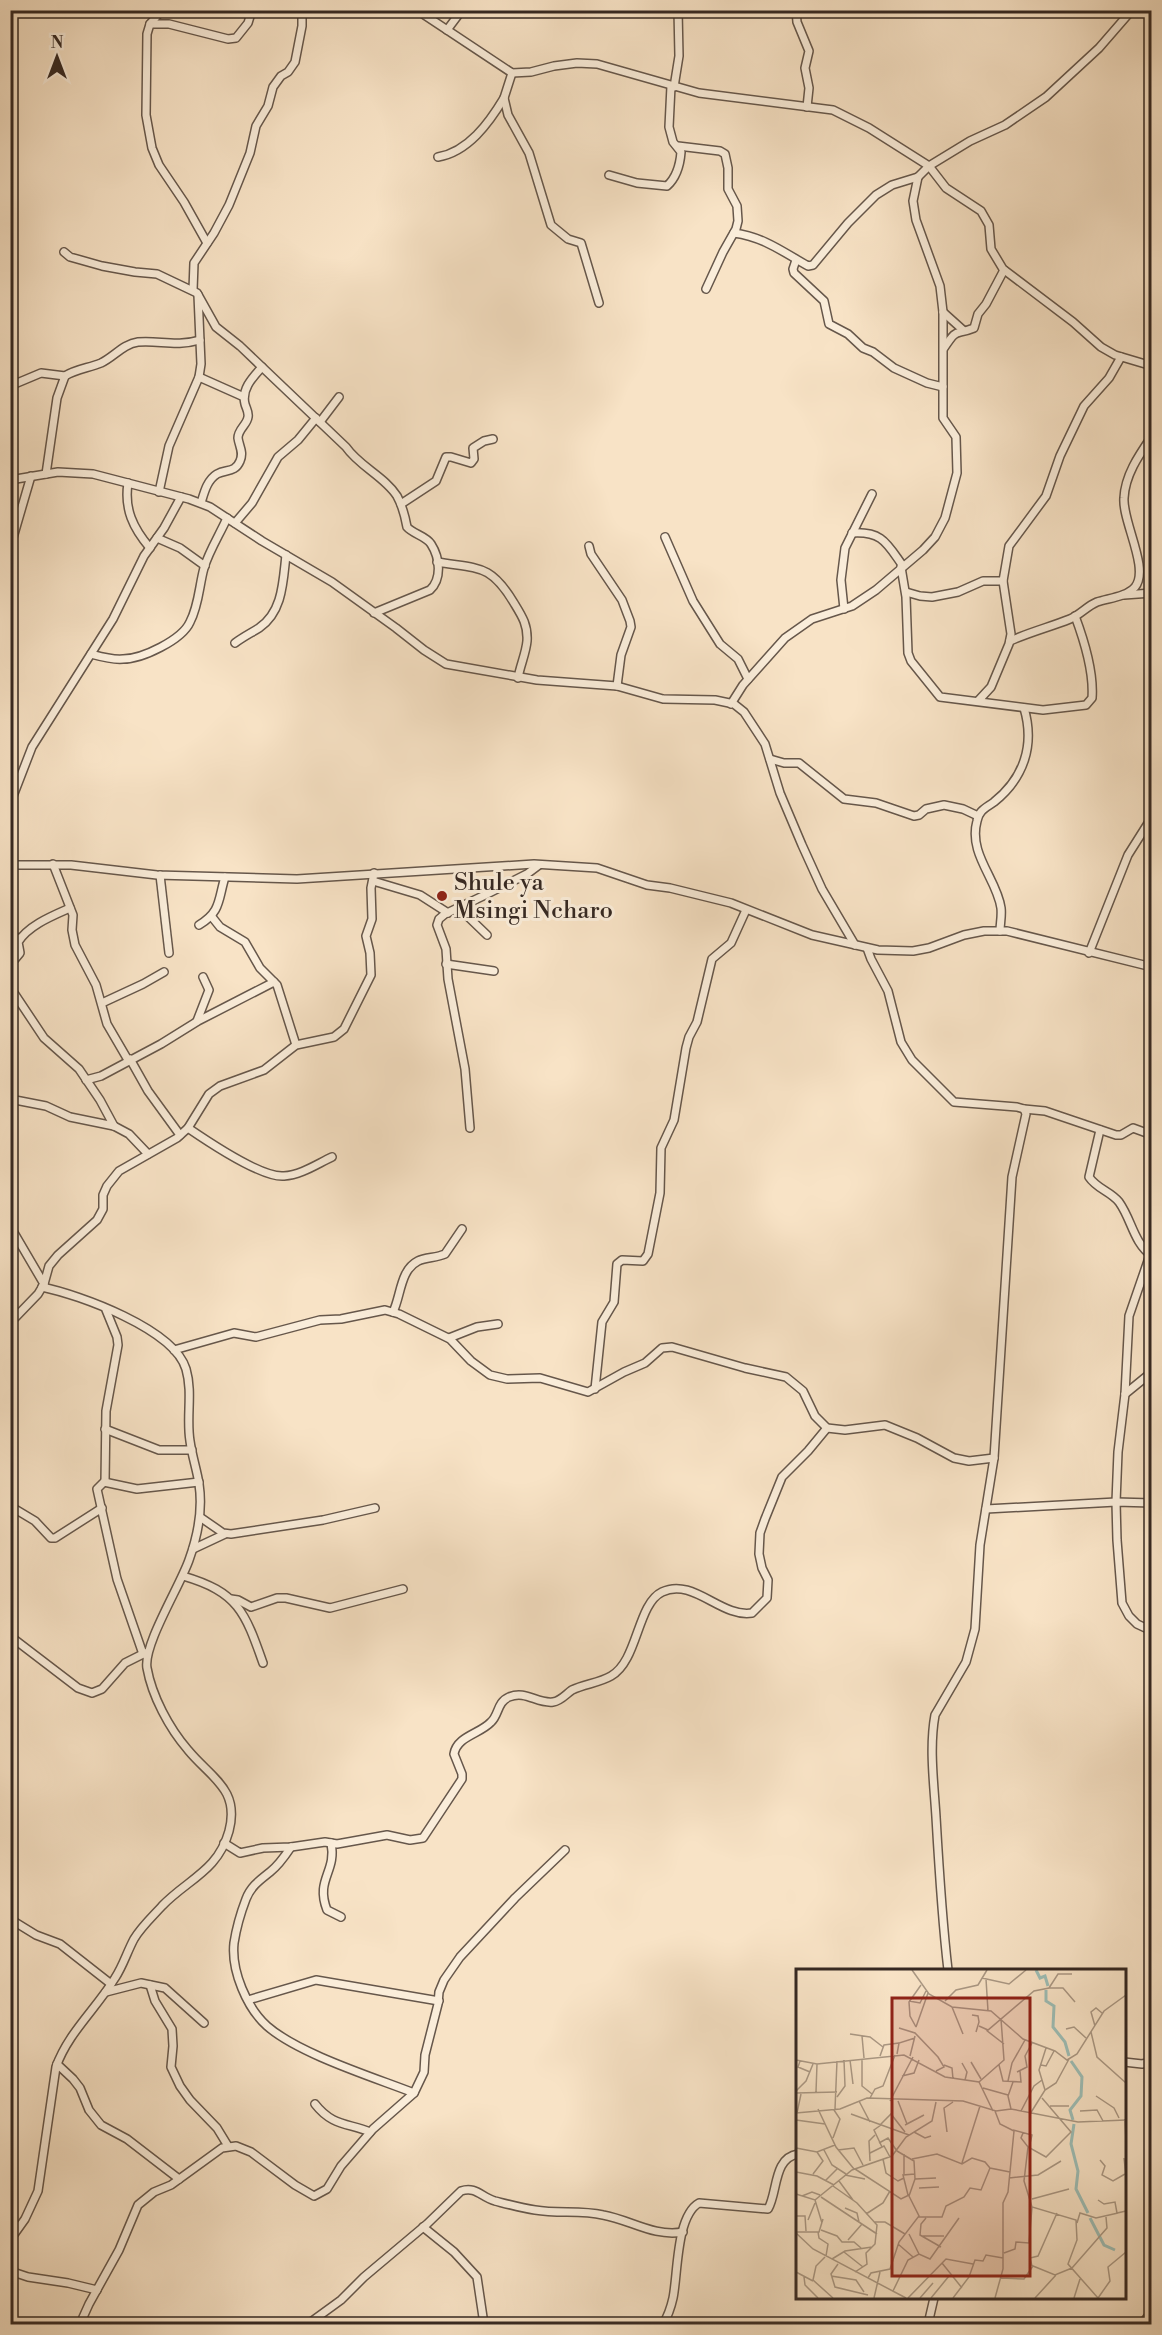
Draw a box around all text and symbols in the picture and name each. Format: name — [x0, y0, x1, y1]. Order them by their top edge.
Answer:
north arrow — [27, 27, 87, 87]
text: N — [51, 33, 64, 53]
place label: Shule ya Msingi Ncharo — [454, 868, 613, 926]
marker: Shule ya Msingi Ncharo — [435, 889, 449, 903]
inset map — [796, 1969, 1126, 2299]

